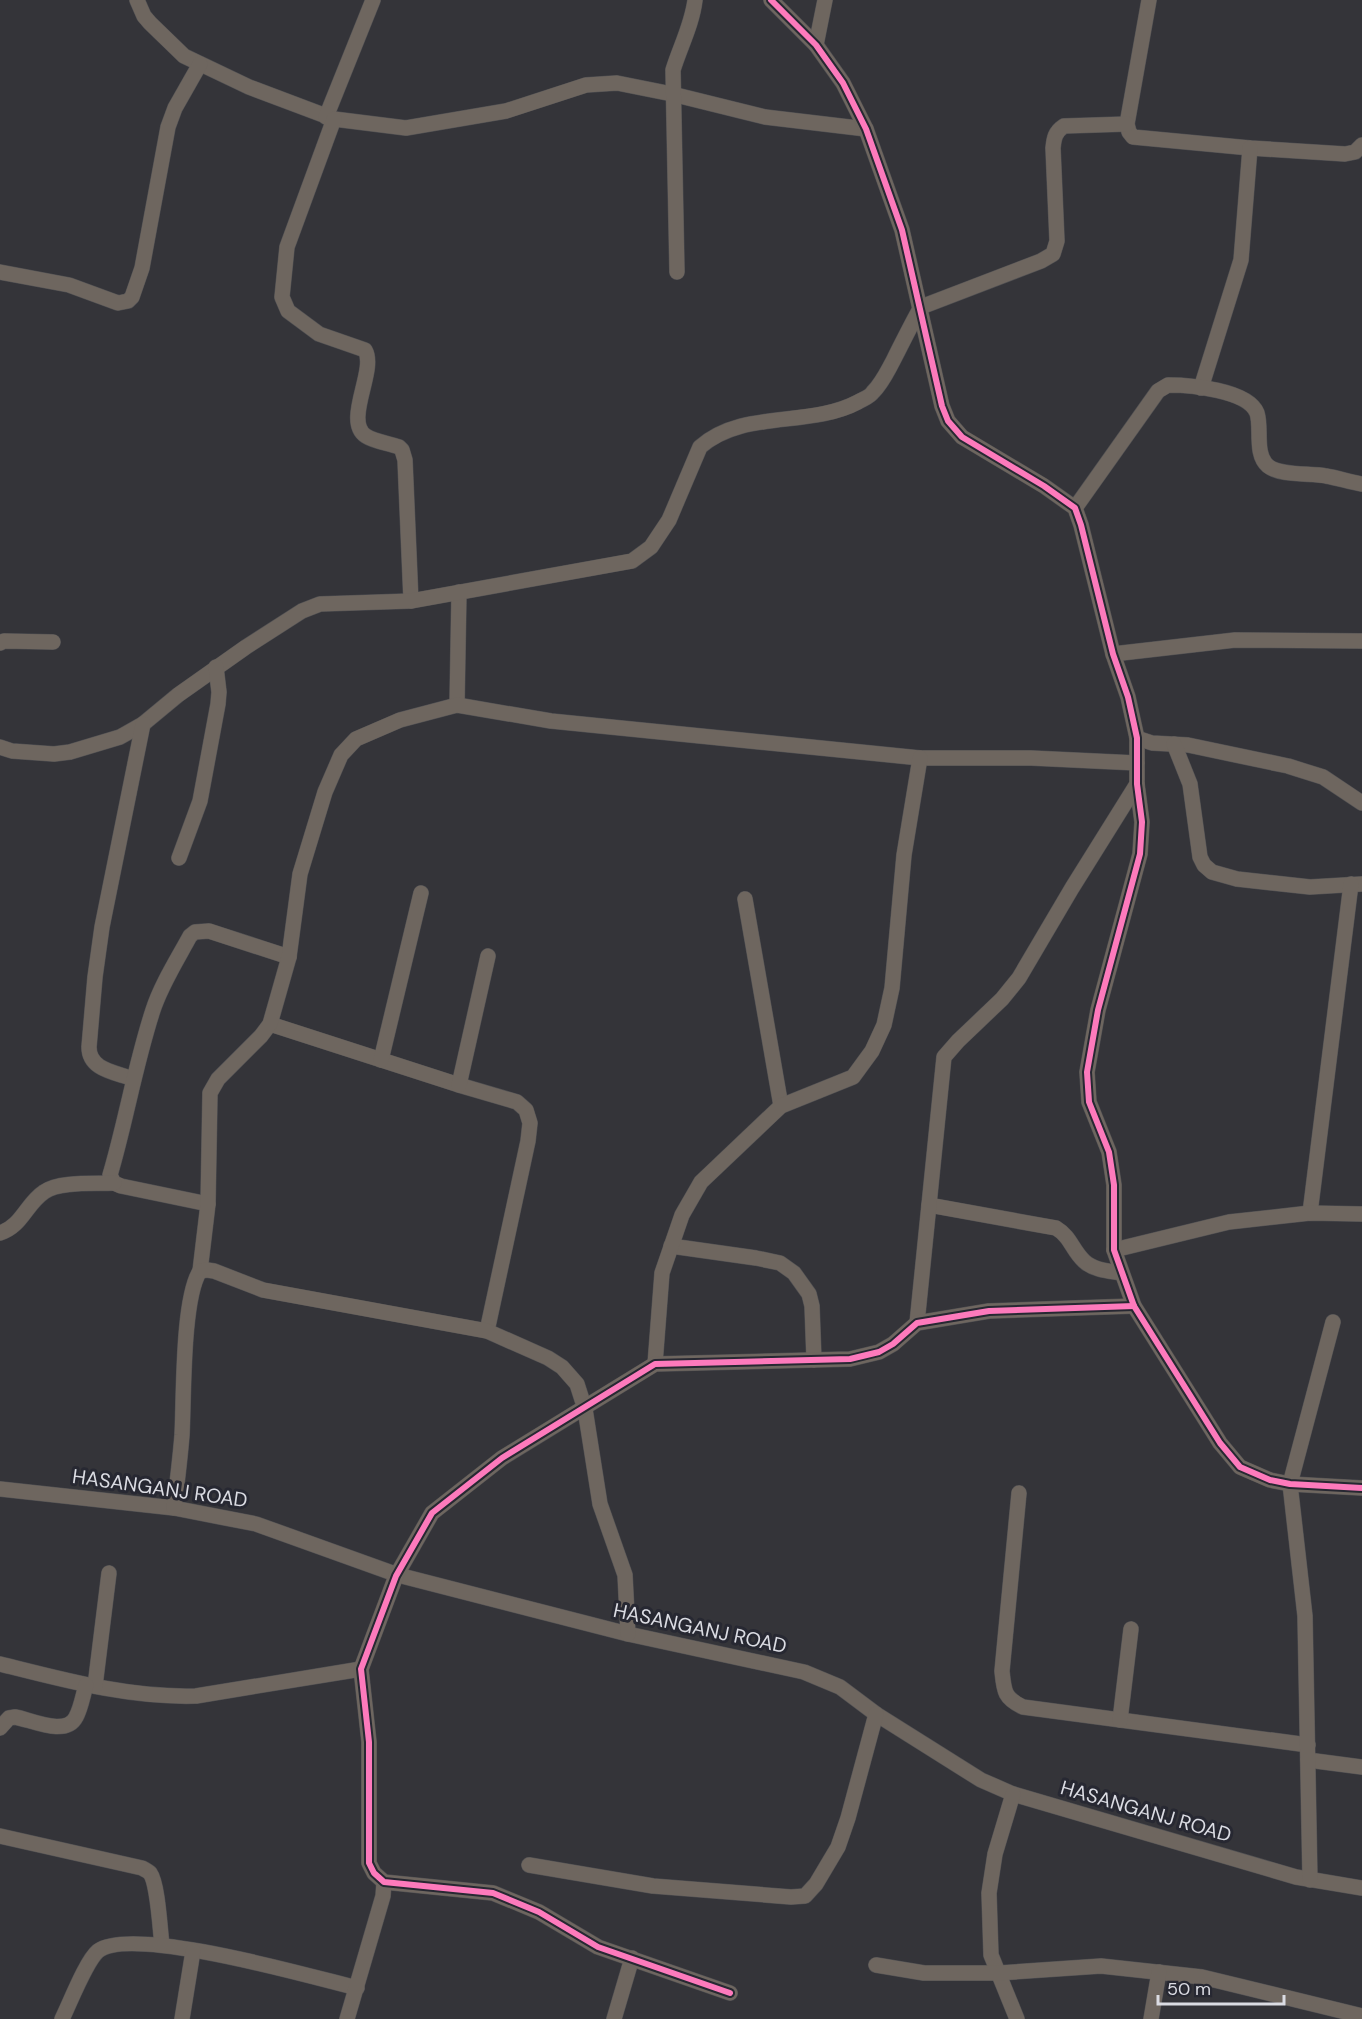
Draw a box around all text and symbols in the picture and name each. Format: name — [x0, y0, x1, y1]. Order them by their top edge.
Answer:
street label: HASANGANJ ROAD — [71, 1463, 249, 1513]
street label: HASANGANJ ROAD — [611, 1597, 789, 1659]
street label: HASANGANJ ROAD — [1058, 1774, 1234, 1848]
scale bar — [1158, 1968, 1284, 2006]
text: 50 m — [1167, 1977, 1211, 2001]

